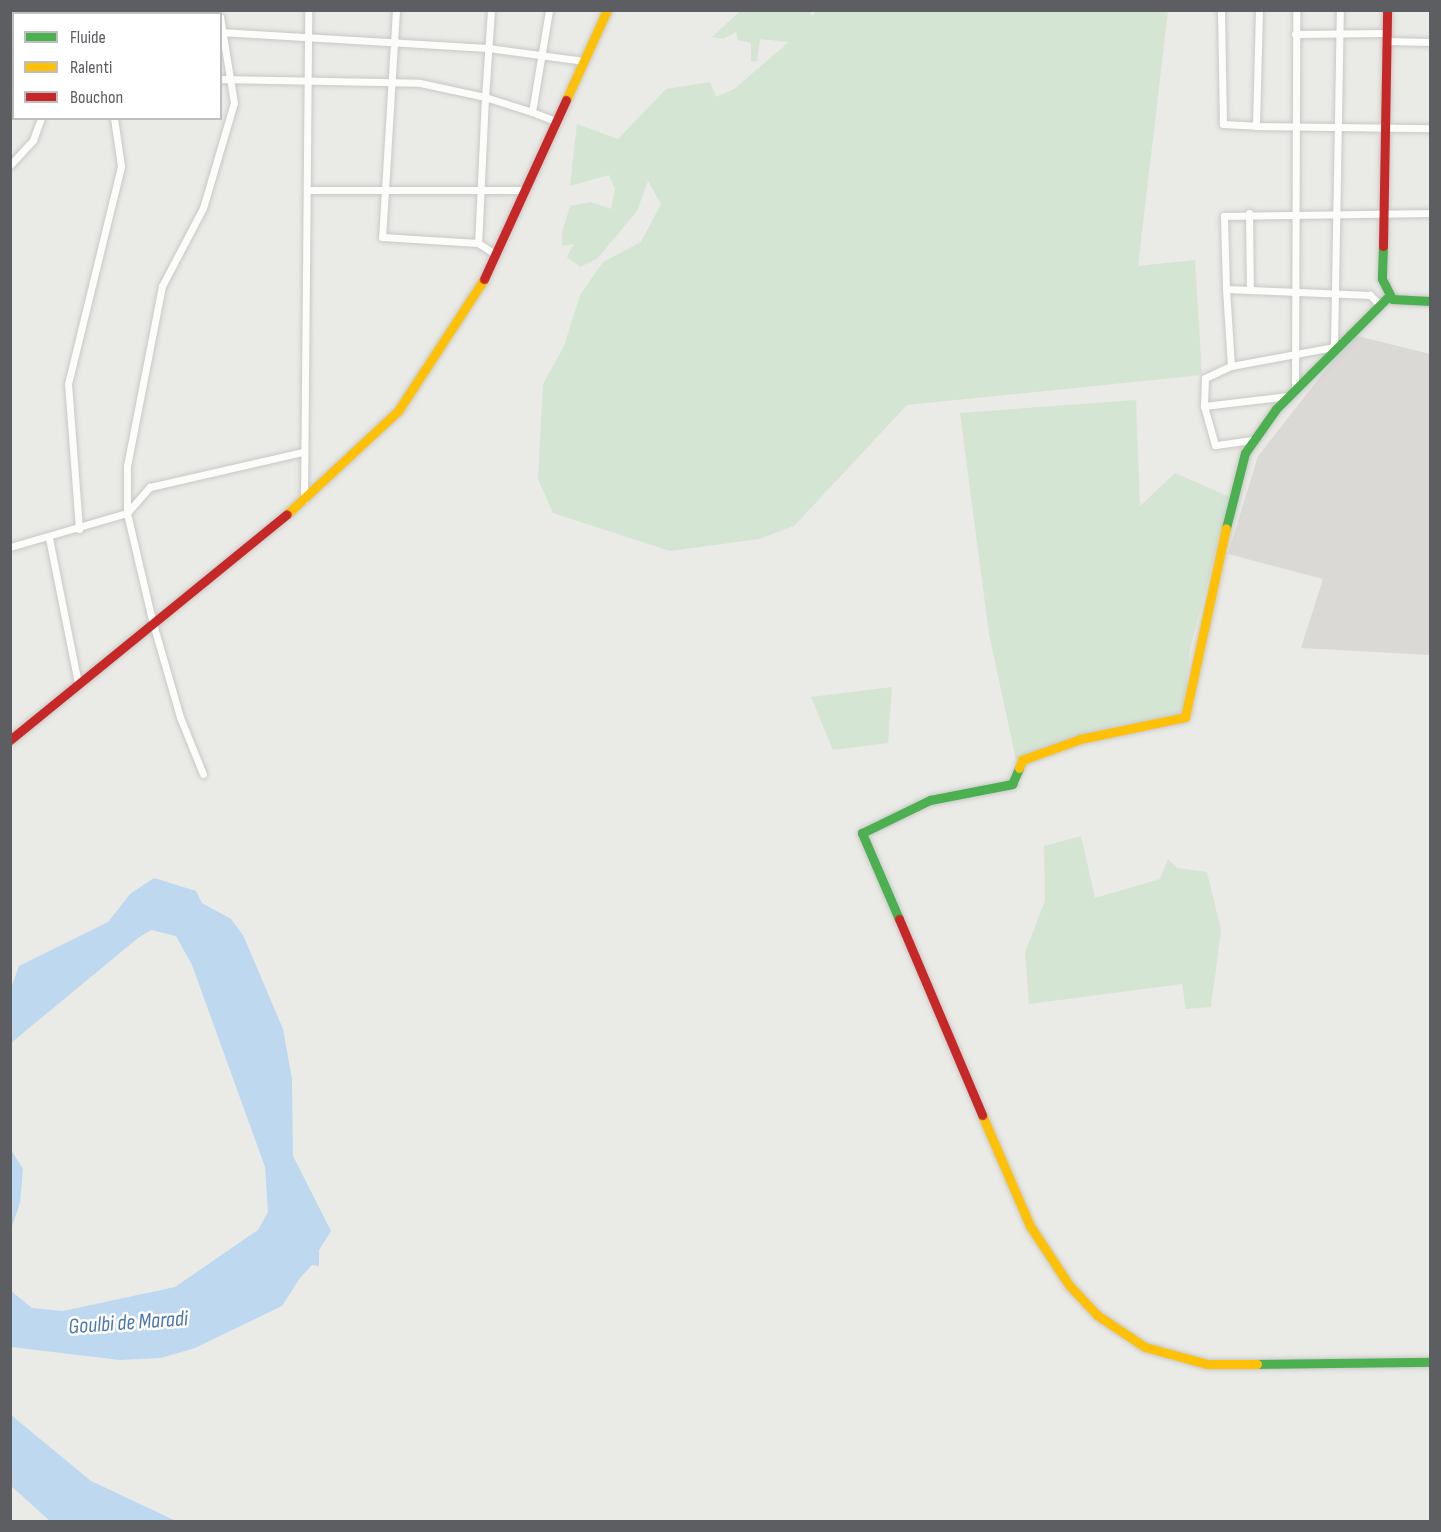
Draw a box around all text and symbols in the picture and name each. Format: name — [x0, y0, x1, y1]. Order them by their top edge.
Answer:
legend — [12, 12, 222, 120]
text: Fluide — [70, 27, 106, 48]
text: Ralenti — [70, 57, 112, 78]
text: Bouchon — [70, 87, 123, 108]
water label: Goulbi de Maradi — [67, 1306, 189, 1340]

